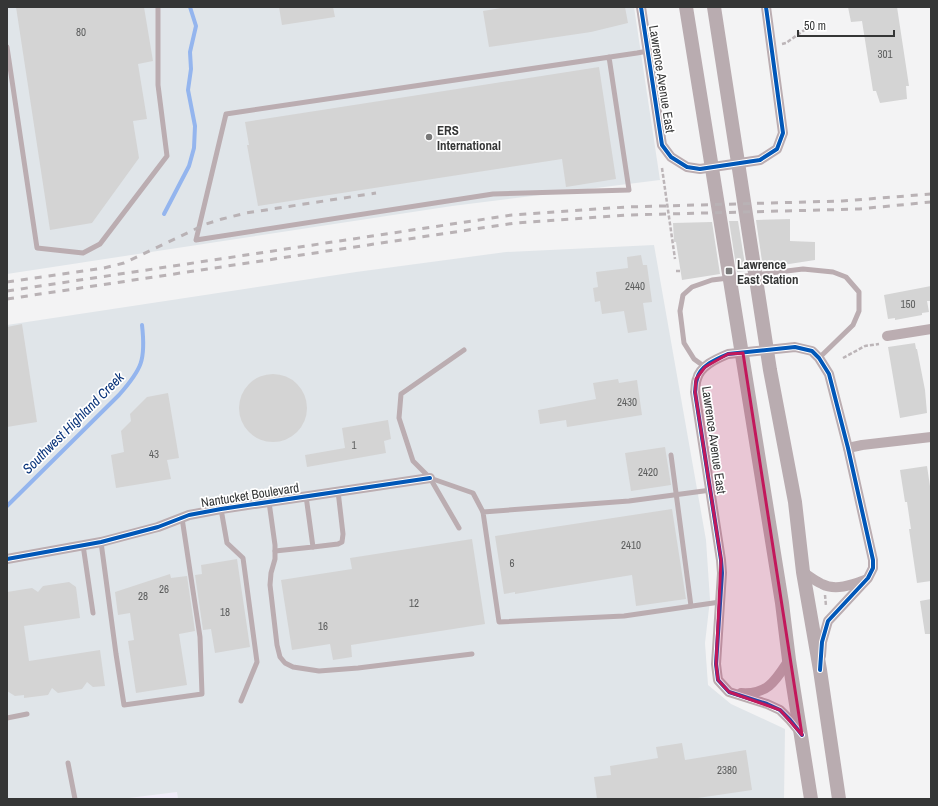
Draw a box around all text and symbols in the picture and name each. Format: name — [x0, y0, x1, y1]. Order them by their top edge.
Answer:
scale bar — [798, 12, 894, 38]
text: 50 m — [804, 18, 826, 34]
street label: Lawrence Avenue East — [645, 24, 679, 134]
house number: 80 — [76, 25, 86, 39]
house number: 301 — [877, 47, 893, 61]
place label: ERS International — [437, 122, 501, 154]
marker: ERS International — [424, 132, 434, 142]
place label: Lawrence East Station — [737, 256, 799, 288]
marker: Lawrence East Station — [724, 266, 734, 276]
house number: 2440 — [625, 279, 645, 293]
house number: 150 — [900, 297, 916, 311]
water label: Southwest Highland Creek — [18, 367, 129, 478]
street label: Lawrence Avenue East — [698, 385, 730, 495]
house number: 2430 — [617, 395, 637, 409]
house number: 1 — [351, 438, 357, 452]
house number: 43 — [149, 447, 159, 461]
house number: 2420 — [638, 465, 658, 479]
street label: Nantucket Boulevard — [200, 479, 300, 511]
house number: 2410 — [621, 538, 641, 552]
house number: 6 — [509, 556, 515, 570]
house number: 26 — [159, 582, 169, 596]
house number: 28 — [138, 589, 148, 603]
house number: 12 — [409, 596, 419, 610]
house number: 18 — [220, 605, 230, 619]
house number: 16 — [318, 619, 328, 633]
house number: 2380 — [717, 763, 737, 777]

